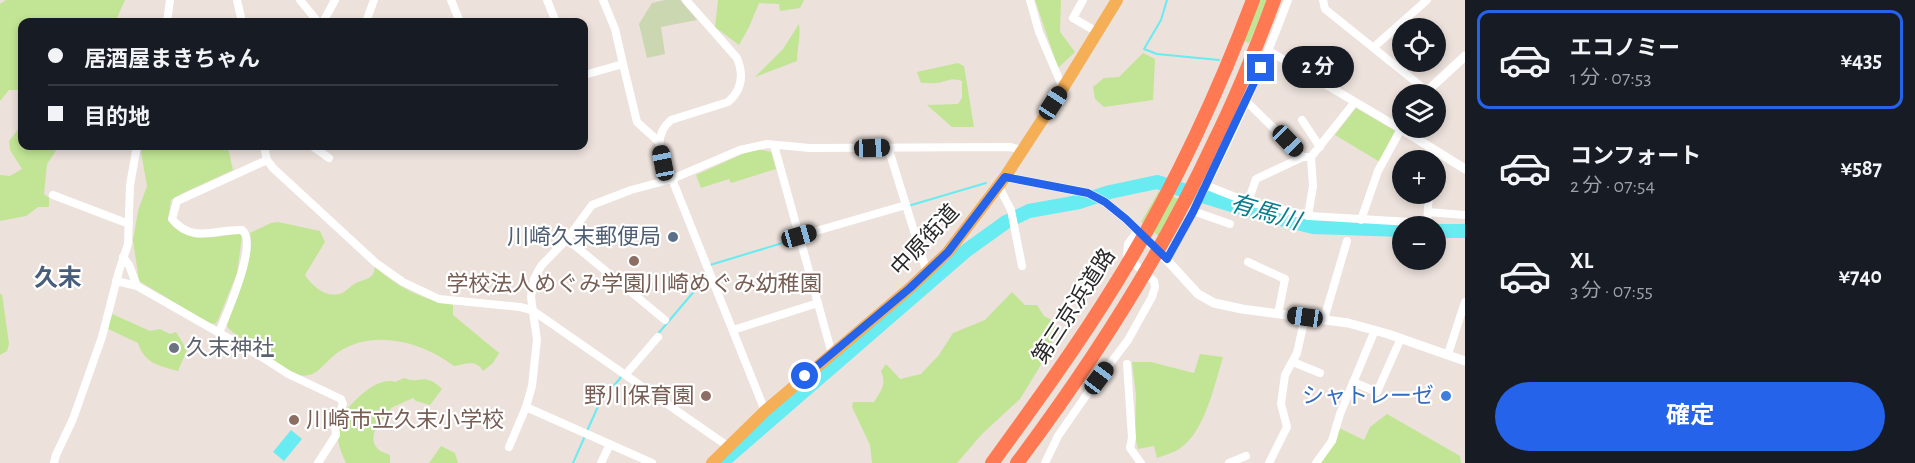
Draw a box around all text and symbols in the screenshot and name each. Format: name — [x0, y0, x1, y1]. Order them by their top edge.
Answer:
map controls — [1392, 18, 1446, 270]
button: locate — [1392, 18, 1446, 72]
icon: car — [1498, 33, 1552, 87]
text: エコノミー — [1570, 37, 1680, 59]
callout: 2 分 — [1282, 47, 1354, 89]
text: 居酒屋まきちゃん — [84, 48, 260, 70]
text: ¥435 — [1840, 49, 1882, 71]
route end — [1247, 54, 1274, 81]
text: 2 分 — [1302, 57, 1334, 77]
text: 1 分 · 07:53 — [1570, 68, 1651, 88]
car — [1036, 83, 1070, 123]
button: layers — [1392, 84, 1446, 138]
text: 目的地 — [84, 106, 150, 128]
car — [1269, 122, 1307, 160]
car — [854, 138, 890, 158]
icon: car — [1498, 141, 1552, 195]
car — [651, 144, 675, 182]
text: コンフォート — [1570, 145, 1701, 167]
button: + — [1392, 150, 1446, 204]
text: ¥587 — [1841, 157, 1882, 179]
text: 2 分 · 07:54 — [1570, 176, 1655, 196]
water label: 有馬川 — [1227, 190, 1306, 235]
street label: 中原街道 — [886, 200, 963, 280]
button: − — [1392, 216, 1446, 270]
car — [779, 222, 819, 250]
place label: 川崎久末郵便局 — [507, 225, 661, 248]
marker: 川崎久末郵便局 — [666, 230, 680, 244]
street label: 第三京浜道路 — [1028, 244, 1119, 367]
icon: car — [1498, 249, 1552, 303]
text: XL — [1570, 250, 1593, 272]
marker: 学校法人めぐみ学園川崎めぐみ幼稚園 — [627, 254, 641, 268]
district label: 久末 — [34, 265, 82, 291]
text: ¥740 — [1838, 265, 1882, 287]
place label: 学校法人めぐみ学園川崎めぐみ幼稚園 — [446, 272, 822, 295]
text: 3 分 · 07:55 — [1570, 281, 1653, 301]
car — [1286, 306, 1324, 328]
place label: 久末神社 — [186, 336, 274, 359]
marker: 久末神社 — [167, 341, 181, 355]
car — [1081, 358, 1117, 398]
route start — [791, 362, 818, 389]
button: 確定 — [1495, 382, 1885, 451]
place label: 野川保育園 — [584, 384, 694, 407]
place label: シャトレーゼ — [1302, 384, 1434, 407]
marker: 野川保育園 — [699, 389, 713, 403]
marker: シャトレーゼ — [1439, 389, 1453, 403]
place label: 川崎市立久末小学校 — [306, 408, 504, 431]
marker: 川崎市立久末小学校 — [287, 413, 301, 427]

